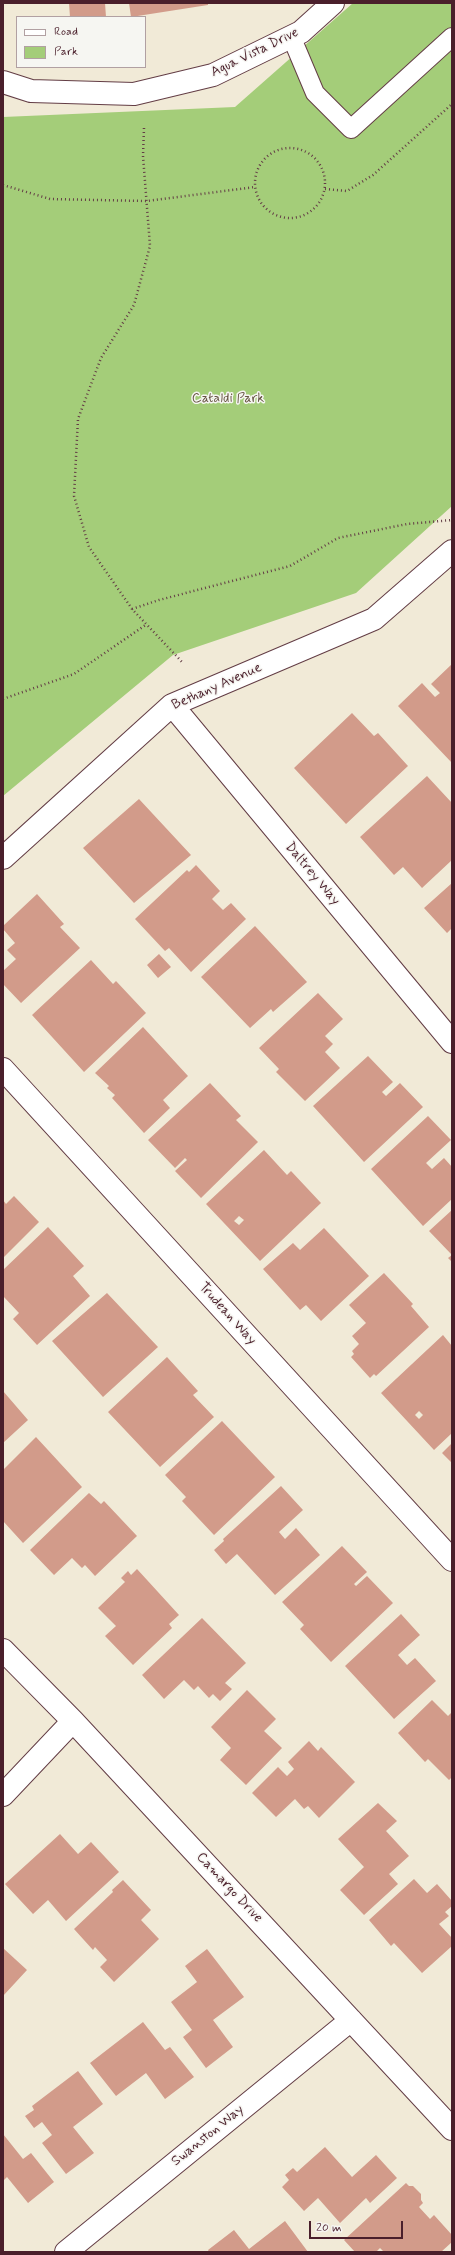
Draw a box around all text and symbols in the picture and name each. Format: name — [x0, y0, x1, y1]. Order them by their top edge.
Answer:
legend — [16, 16, 146, 68]
text: Road — [54, 24, 78, 40]
street label: Agua Vista Drive — [208, 24, 302, 82]
text: Park — [54, 44, 78, 60]
park label: Cataldi Park — [192, 391, 264, 407]
street label: Bethany Avenue — [169, 660, 265, 714]
street label: Daltrey Way — [281, 839, 343, 909]
street label: Trudean Way — [195, 1279, 259, 1349]
street label: Camargo Drive — [192, 1849, 266, 1927]
street label: Swanston Way — [168, 2102, 248, 2170]
scale bar — [311, 2213, 405, 2239]
text: 20 m — [316, 2220, 342, 2236]

